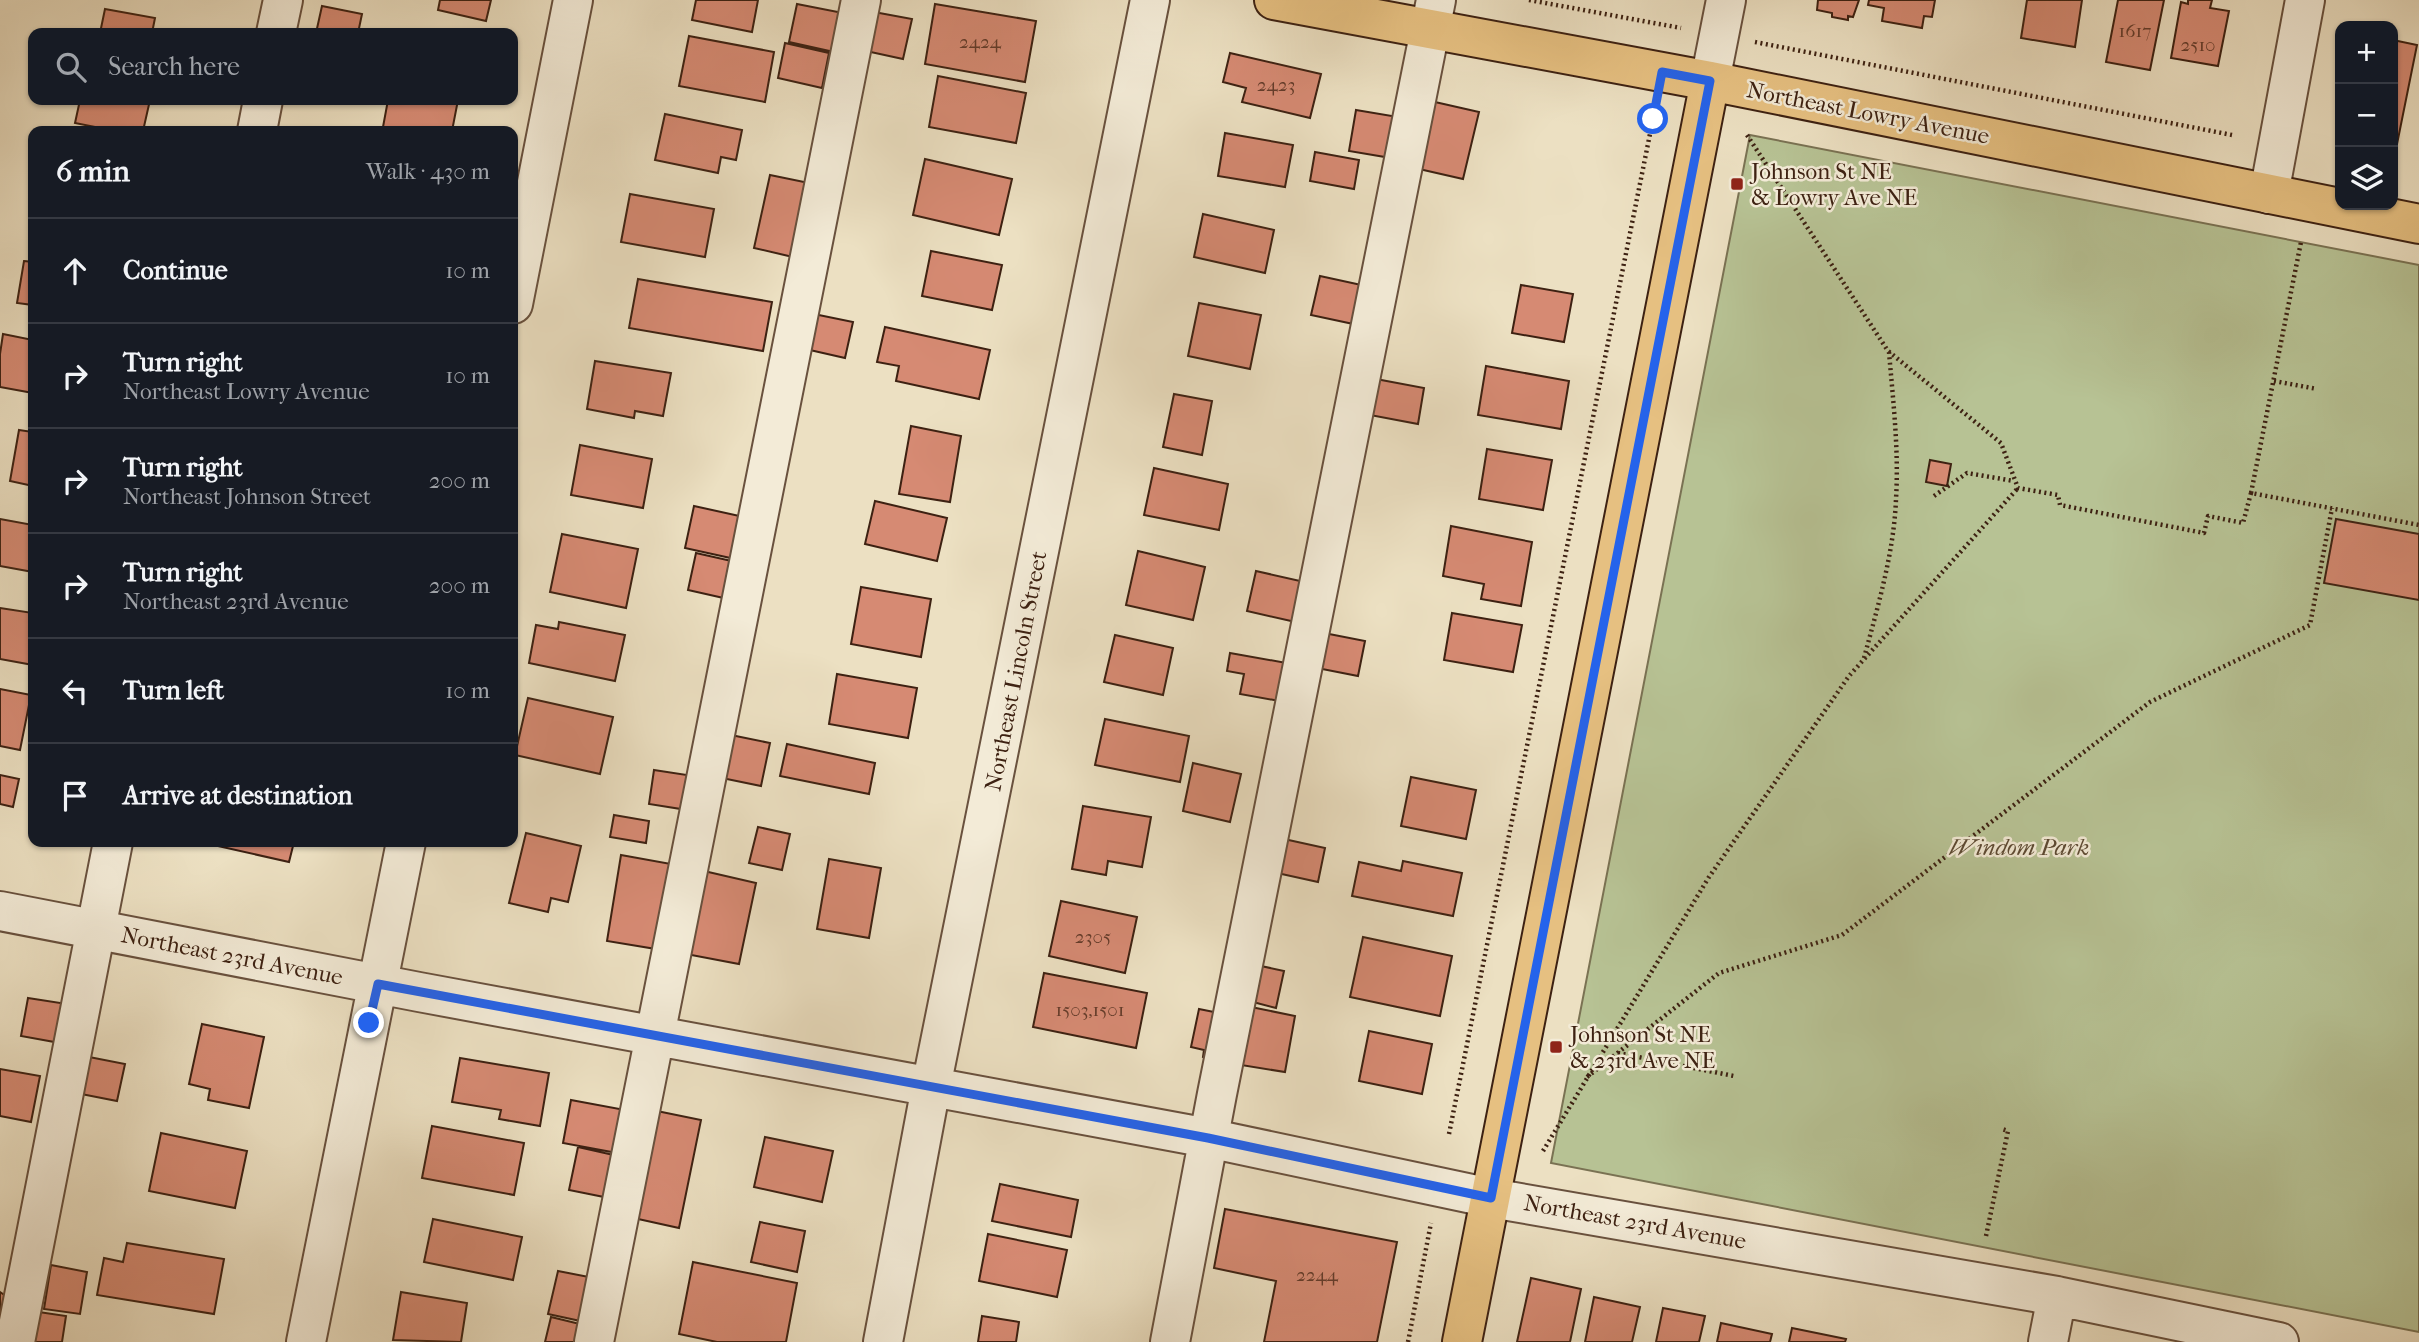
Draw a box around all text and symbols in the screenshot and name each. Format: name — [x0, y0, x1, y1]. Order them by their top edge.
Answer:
house number: 1617 — [2119, 20, 2151, 42]
map controls — [2335, 21, 2398, 210]
button: + — [2335, 21, 2398, 84]
search box — [28, 28, 518, 105]
house number: 2424 — [959, 31, 1002, 53]
house number: 2510 — [2180, 34, 2216, 56]
icon: search — [52, 48, 90, 86]
text: Search here — [108, 51, 240, 82]
house number: 2423 — [1257, 74, 1295, 96]
street label: Northeast Lowry Avenue — [1744, 76, 1992, 150]
button: − — [2335, 84, 2398, 147]
route start — [1637, 103, 1668, 134]
button: layers — [2335, 147, 2398, 210]
text: 6 min — [56, 154, 130, 189]
text: Walk · 430 m — [366, 158, 490, 185]
place label: Johnson St NE & Lowry Ave NE — [1749, 158, 1917, 211]
marker: Johnson St NE & Lowry Ave NE — [1729, 176, 1745, 192]
icon: ahead — [56, 252, 94, 290]
text: Continue — [123, 255, 228, 286]
text: 10 m — [445, 257, 490, 284]
text: Turn right — [123, 347, 243, 378]
icon: right — [56, 357, 94, 395]
text: 10 m — [445, 362, 490, 389]
text: Northeast Lowry Avenue — [123, 378, 370, 405]
text: Turn right — [123, 452, 243, 483]
icon: right — [56, 462, 94, 500]
text: 200 m — [429, 467, 490, 494]
text: Northeast Johnson Street — [123, 483, 371, 510]
street label: Northeast Lincoln Street — [979, 549, 1053, 793]
text: Turn right — [123, 557, 243, 588]
icon: right — [56, 567, 94, 605]
text: 200 m — [429, 572, 490, 599]
text: Northeast 23rd Avenue — [123, 588, 349, 615]
icon: left — [56, 672, 94, 710]
text: Turn left — [123, 675, 224, 706]
text: 10 m — [445, 677, 490, 704]
icon: arrive — [56, 777, 94, 815]
text: Arrive at destination — [123, 780, 353, 811]
park label: Windom Park — [1949, 834, 2089, 861]
street label: Northeast 23rd Avenue — [119, 921, 345, 991]
house number: 2305 — [1075, 926, 1111, 948]
house number: 1503,1501 — [1055, 999, 1125, 1021]
route end — [353, 1007, 384, 1038]
place label: Johnson St NE & 23rd Ave NE — [1568, 1021, 1715, 1074]
marker: Johnson St NE & 23rd Ave NE — [1548, 1039, 1564, 1055]
street label: Northeast 23rd Avenue — [1522, 1189, 1748, 1255]
house number: 2244 — [1296, 1264, 1339, 1286]

